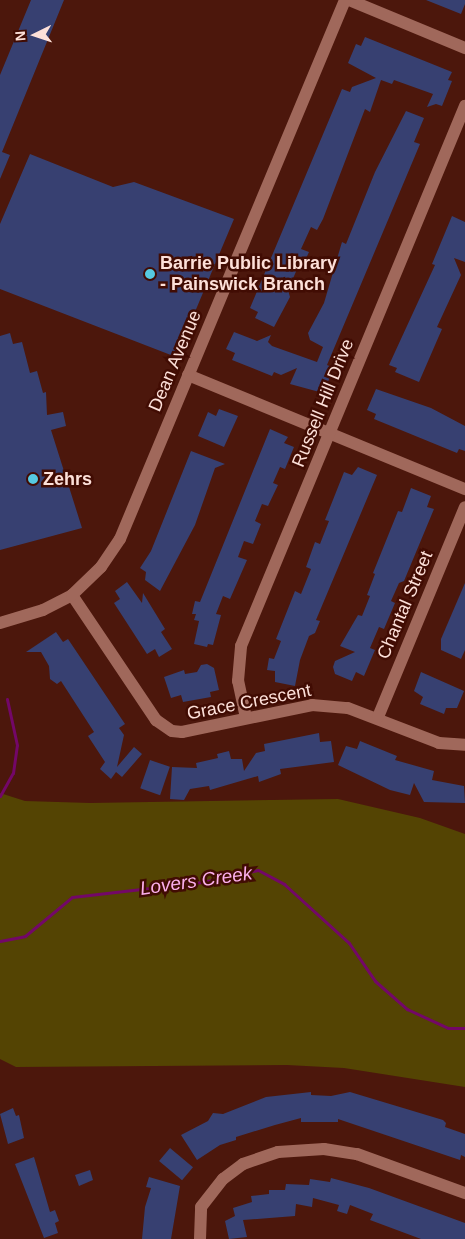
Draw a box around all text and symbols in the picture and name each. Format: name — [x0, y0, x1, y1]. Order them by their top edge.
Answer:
north arrow — [10, 10, 60, 60]
text: N — [12, 30, 28, 42]
place label: Barrie Public Library - Painswick Branch — [160, 253, 337, 296]
marker: Barrie Public Library - Painswick Branch — [144, 268, 156, 280]
street label: Dean Avenue — [144, 307, 206, 415]
street label: Russell Hill Drive — [288, 336, 358, 470]
place label: Zehrs — [43, 468, 92, 490]
marker: Zehrs — [27, 473, 39, 485]
street label: Chantal Street — [373, 548, 437, 662]
street label: Grace Crescent — [185, 679, 313, 725]
water label: Lovers Creek — [138, 862, 254, 900]

